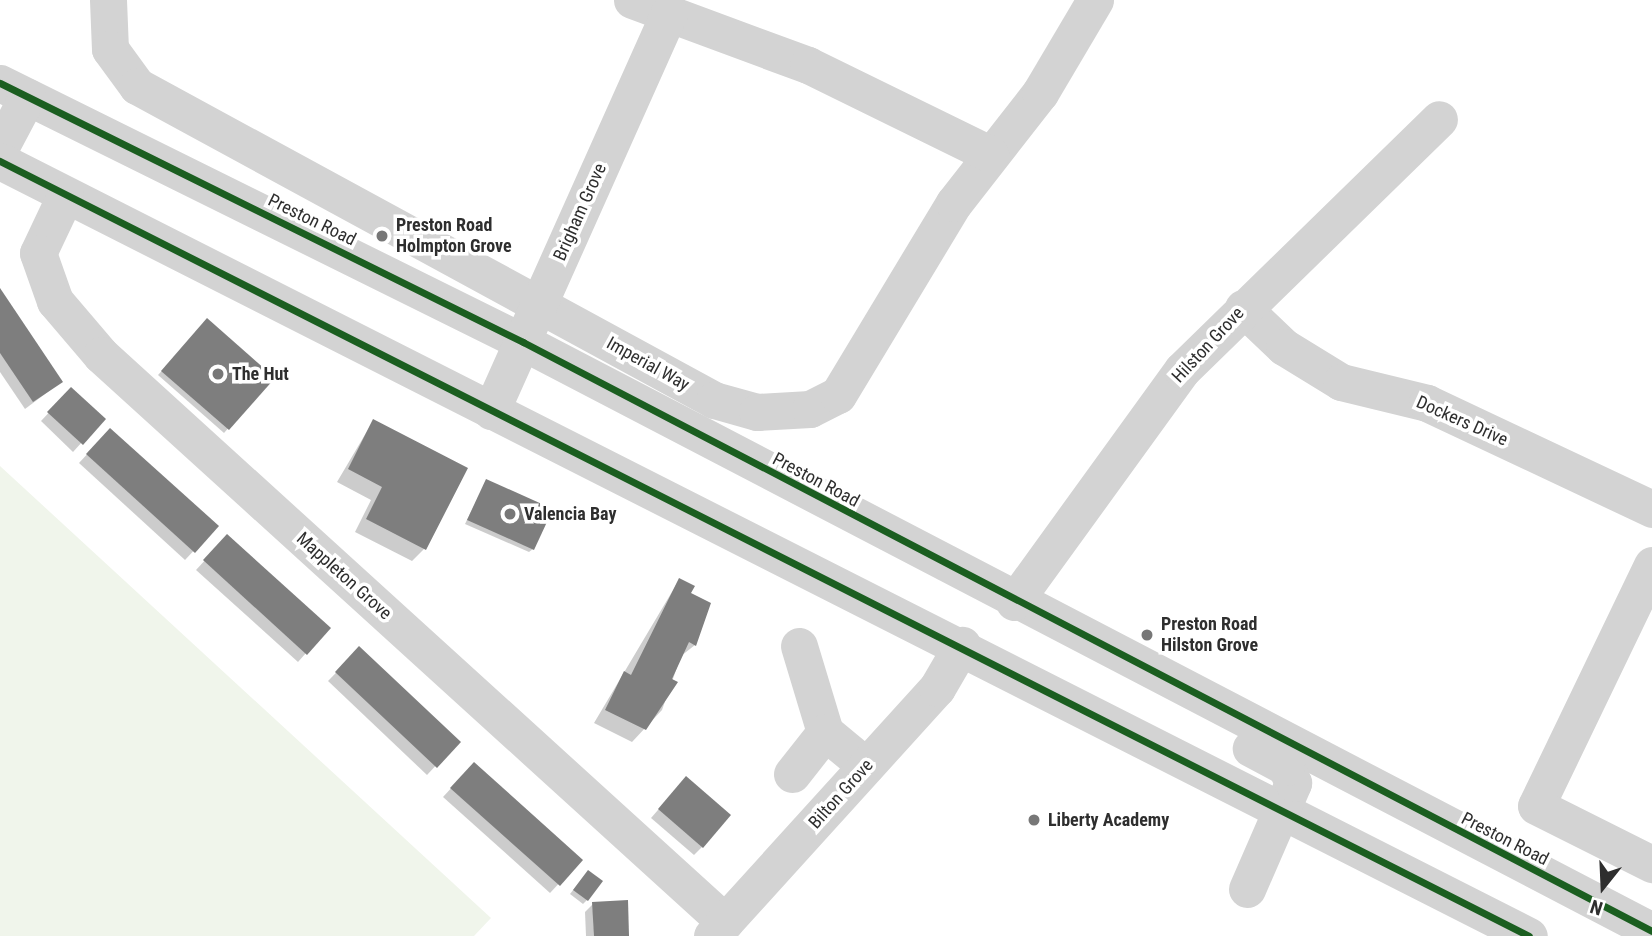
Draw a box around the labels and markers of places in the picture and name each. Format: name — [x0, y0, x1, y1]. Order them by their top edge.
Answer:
place label: Preston Road Holmpton Grove — [396, 215, 512, 258]
marker: Preston Road Holmpton Grove — [374, 228, 390, 244]
place label: The Hut — [232, 363, 289, 385]
marker: The Hut — [210, 366, 226, 382]
place label: Valencia Bay — [524, 503, 616, 525]
marker: Valencia Bay — [502, 506, 518, 522]
place label: Preston Road Hilston Grove — [1161, 614, 1258, 656]
marker: Preston Road Hilston Grove — [1139, 627, 1155, 643]
place label: Liberty Academy — [1048, 809, 1169, 831]
marker: Liberty Academy — [1026, 812, 1042, 828]

